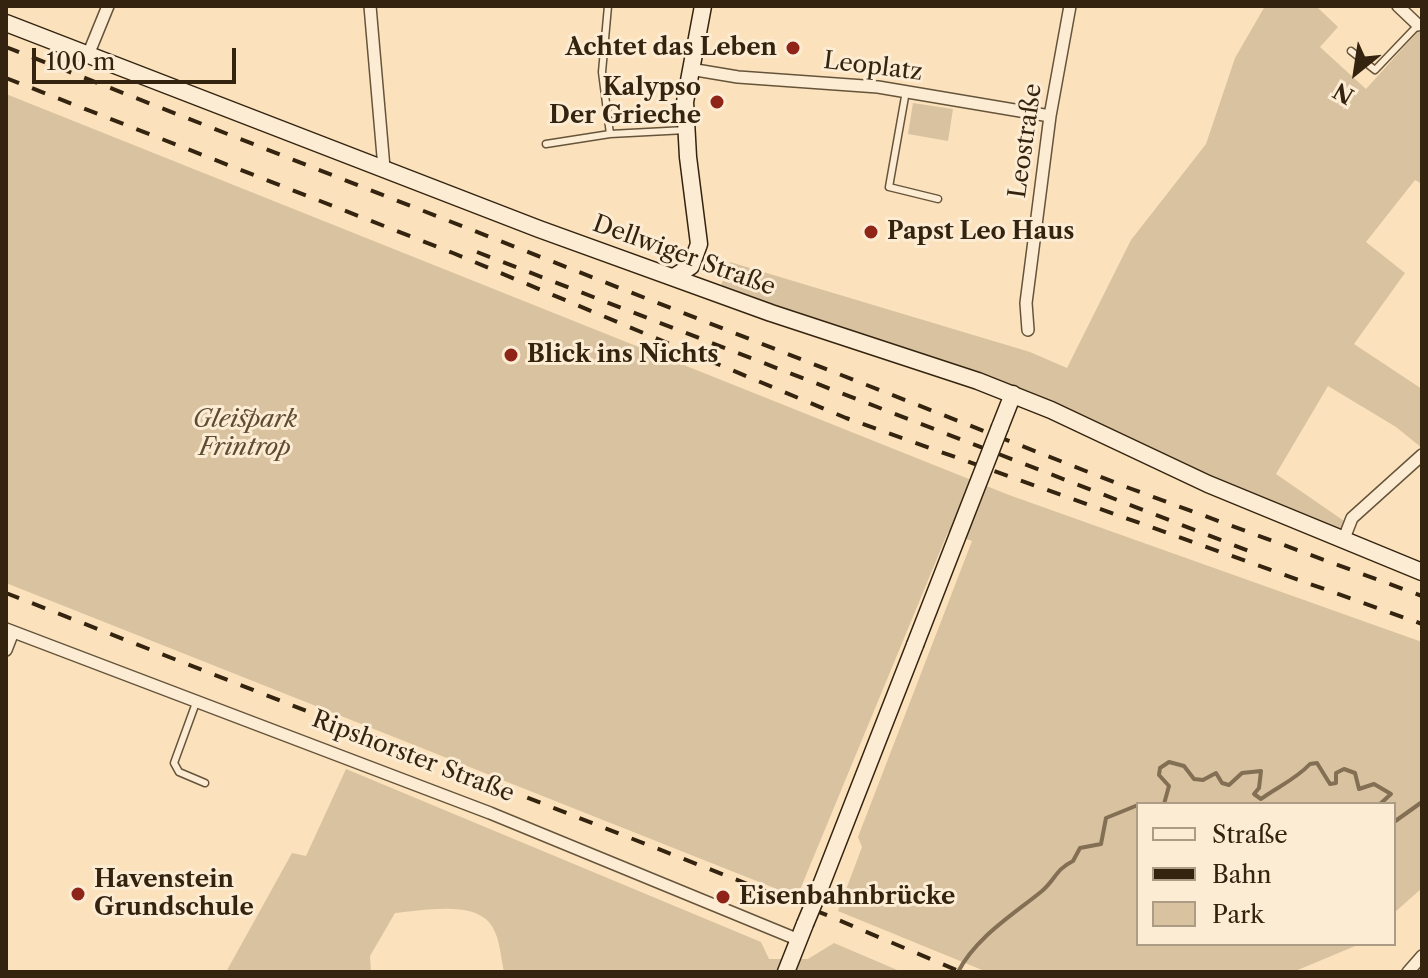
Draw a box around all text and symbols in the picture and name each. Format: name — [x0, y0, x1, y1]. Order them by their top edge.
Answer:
scale bar — [36, 32, 240, 82]
north arrow — [1316, 32, 1396, 112]
place label: Achtet das Leben — [565, 34, 777, 62]
marker: Achtet das Leben — [784, 39, 802, 57]
text: 100 m — [46, 47, 115, 76]
street label: Leoplatz — [822, 47, 924, 87]
place label: Kalypso Der Grieche — [549, 74, 701, 130]
text: N — [1329, 77, 1359, 110]
street label: Leostraße — [1004, 82, 1048, 200]
marker: Kalypso Der Grieche — [708, 93, 726, 111]
street label: Dellwiger Straße — [589, 210, 779, 302]
place label: Papst Leo Haus — [887, 218, 1074, 246]
marker: Papst Leo Haus — [862, 223, 880, 241]
place label: Blick ins Nichts — [527, 341, 718, 369]
marker: Blick ins Nichts — [502, 346, 520, 364]
park label: Gleispark Frintrop — [193, 406, 297, 462]
street label: Ripshorster Straße — [308, 705, 518, 809]
legend — [1136, 802, 1396, 946]
text: Straße — [1212, 820, 1288, 849]
text: Bahn — [1212, 860, 1271, 889]
place label: Havenstein Grundschule — [94, 866, 254, 922]
place label: Eisenbahnbrücke — [739, 883, 955, 911]
marker: Havenstein Grundschule — [69, 885, 87, 903]
marker: Eisenbahnbrücke — [714, 888, 732, 906]
text: Park — [1212, 900, 1264, 929]

